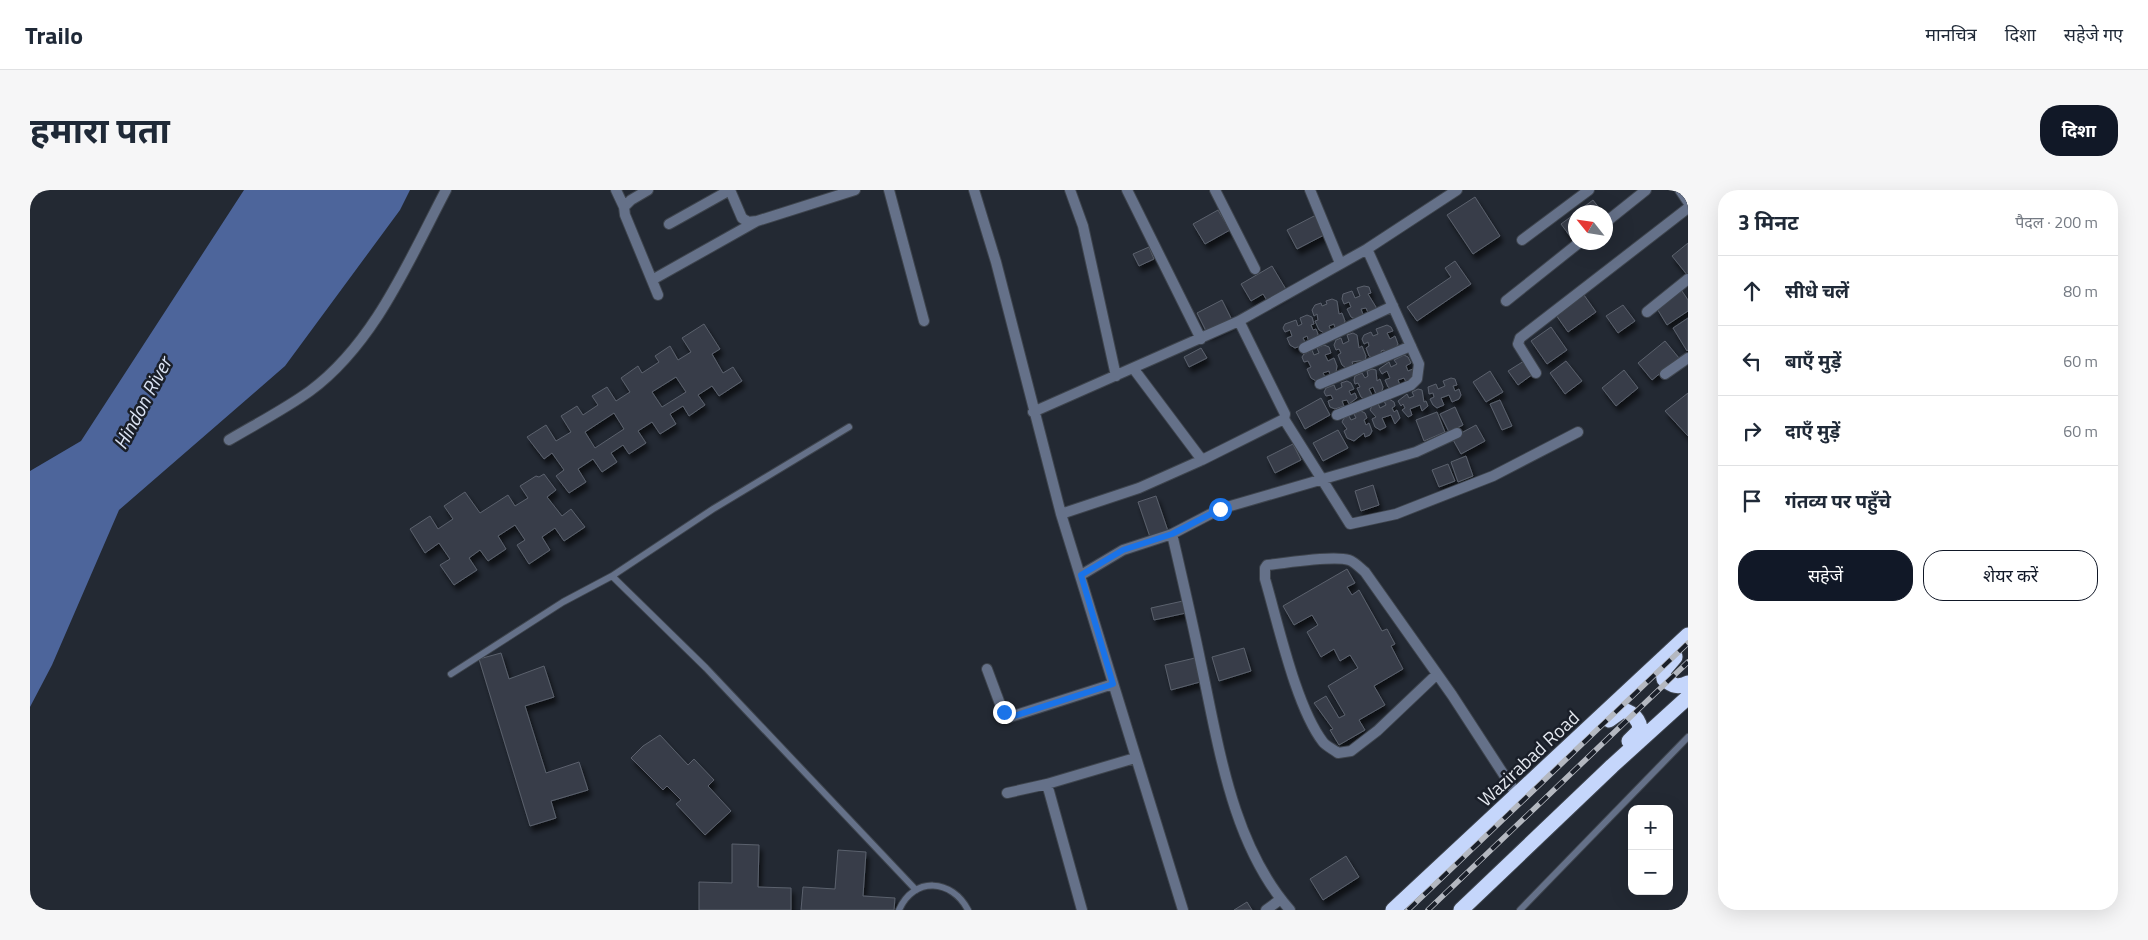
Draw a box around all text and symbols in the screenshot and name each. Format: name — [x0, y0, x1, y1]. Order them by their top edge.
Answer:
text: Trailo — [25, 17, 83, 53]
text: मानचित्र — [1925, 21, 1977, 48]
text: दिशा — [2005, 21, 2036, 48]
text: सहेजे गए — [2064, 21, 2123, 48]
text: हमारा पता — [30, 103, 170, 157]
button: दिशा — [2040, 105, 2118, 156]
north arrow — [1568, 205, 1613, 250]
text: 3 मिनट — [1738, 206, 1798, 238]
text: पैदल · 200 m — [2015, 210, 2098, 234]
text: सीधे चलें — [1785, 276, 1849, 305]
icon: ahead — [1738, 277, 1766, 305]
text: 80 m — [2063, 279, 2098, 303]
text: बाएँ मुड़ें — [1785, 346, 1841, 375]
icon: left — [1738, 347, 1766, 375]
water label: Hindon River — [105, 349, 181, 455]
text: 60 m — [2063, 349, 2098, 373]
text: दाएँ मुड़ें — [1785, 416, 1840, 445]
icon: right — [1738, 417, 1766, 445]
text: 60 m — [2063, 419, 2098, 443]
text: गंतव्य पर पहुँचे — [1785, 486, 1891, 515]
icon: arrive — [1738, 487, 1766, 515]
route start — [1209, 498, 1232, 521]
button: सहेजें — [1738, 550, 1913, 601]
button: शेयर करें — [1923, 550, 2098, 601]
route end — [993, 701, 1016, 724]
street label: Wazirabad Road — [1471, 703, 1585, 813]
map controls — [1628, 805, 1673, 895]
button: + — [1628, 805, 1673, 850]
button: − — [1628, 850, 1673, 895]

